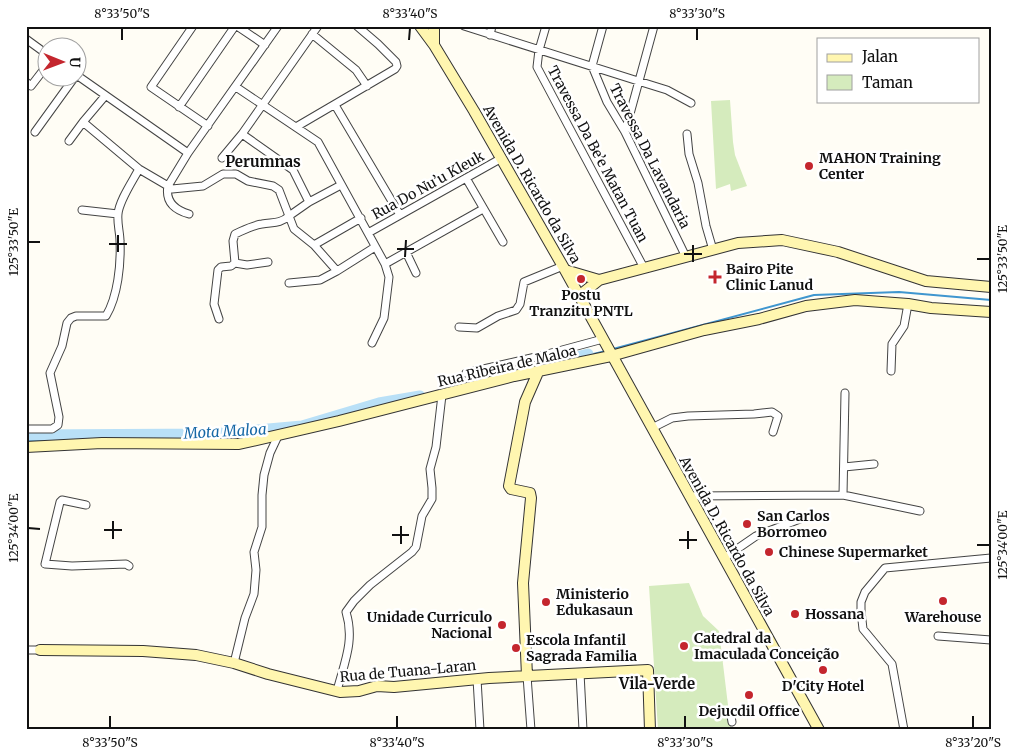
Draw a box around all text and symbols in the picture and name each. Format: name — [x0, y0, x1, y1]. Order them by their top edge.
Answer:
text: 8°33'50"S — [94, 6, 150, 21]
text: 8°33'40"S — [383, 6, 437, 21]
text: 8°33'30"S — [669, 6, 725, 21]
north arrow — [38, 38, 88, 88]
legend — [817, 38, 980, 102]
text: Jalan — [861, 47, 898, 66]
text: U — [66, 57, 84, 68]
street label: Travessa Da Be’e Matan Tuan — [544, 63, 652, 245]
text: Taman — [862, 73, 913, 92]
street label: Travessa Da Lavandaria — [606, 81, 695, 232]
street label: Avenida D. Ricardo da Silva — [479, 101, 585, 267]
street label: Rua Do Nu’u Kleuk — [369, 147, 487, 223]
place label: MAHON Training Center — [819, 149, 941, 183]
district label: Perumnas — [225, 152, 301, 171]
marker: MAHON Training Center — [803, 160, 815, 172]
text: 125°33'50"E — [6, 208, 21, 276]
text: 125°33'50"E — [995, 225, 1010, 293]
place label: Bairo Pite Clinic Lanud — [726, 260, 814, 294]
marker: Bairo Pite Clinic Lanud — [708, 270, 722, 284]
marker: Postu Tranzitu PNTL — [575, 273, 587, 285]
place label: Postu Tranzitu PNTL — [529, 286, 633, 320]
street label: Rua Ribeira de Maloa — [436, 341, 579, 391]
water label: Mota Maloa — [182, 419, 267, 443]
street label: Avenida D. Ricardo da Silva — [675, 452, 779, 620]
text: 125°34'00"E — [6, 493, 21, 562]
place label: San Carlos Borromeo — [757, 507, 830, 541]
text: 125°34'00"E — [995, 510, 1010, 579]
marker: San Carlos Borromeo — [741, 518, 753, 530]
place label: Chinese Supermarket — [779, 543, 928, 561]
marker: Chinese Supermarket — [763, 546, 775, 558]
place label: Ministerio Edukasaun — [556, 585, 633, 619]
marker: Warehouse — [937, 595, 949, 607]
marker: Ministerio Edukasaun — [540, 596, 552, 608]
place label: Hossana — [805, 605, 864, 623]
place label: Unidade Curriculo Nacional — [367, 608, 492, 642]
marker: Hossana — [789, 608, 801, 620]
place label: Warehouse — [904, 608, 982, 626]
marker: Unidade Curriculo Nacional — [496, 619, 508, 631]
place label: Catedral da Imaculada Conceição — [694, 629, 839, 663]
place label: Escola Infantil Sagrada Familia — [526, 631, 637, 665]
marker: Catedral da Imaculada Conceição — [678, 640, 690, 652]
marker: Escola Infantil Sagrada Familia — [510, 642, 522, 654]
street label: Rua de Tuana-Laran — [339, 656, 477, 686]
marker: D'City Hotel — [817, 664, 829, 676]
district label: Vila-Verde — [618, 674, 695, 693]
place label: D'City Hotel — [782, 677, 865, 695]
marker: Dejucdil Office — [743, 689, 755, 701]
place label: Dejucdil Office — [698, 702, 800, 720]
text: 8°33'50"S — [82, 735, 138, 750]
text: 8°33'40"S — [370, 735, 424, 750]
text: 8°33'30"S — [657, 735, 713, 750]
text: 8°33'20"S — [945, 735, 1001, 750]

